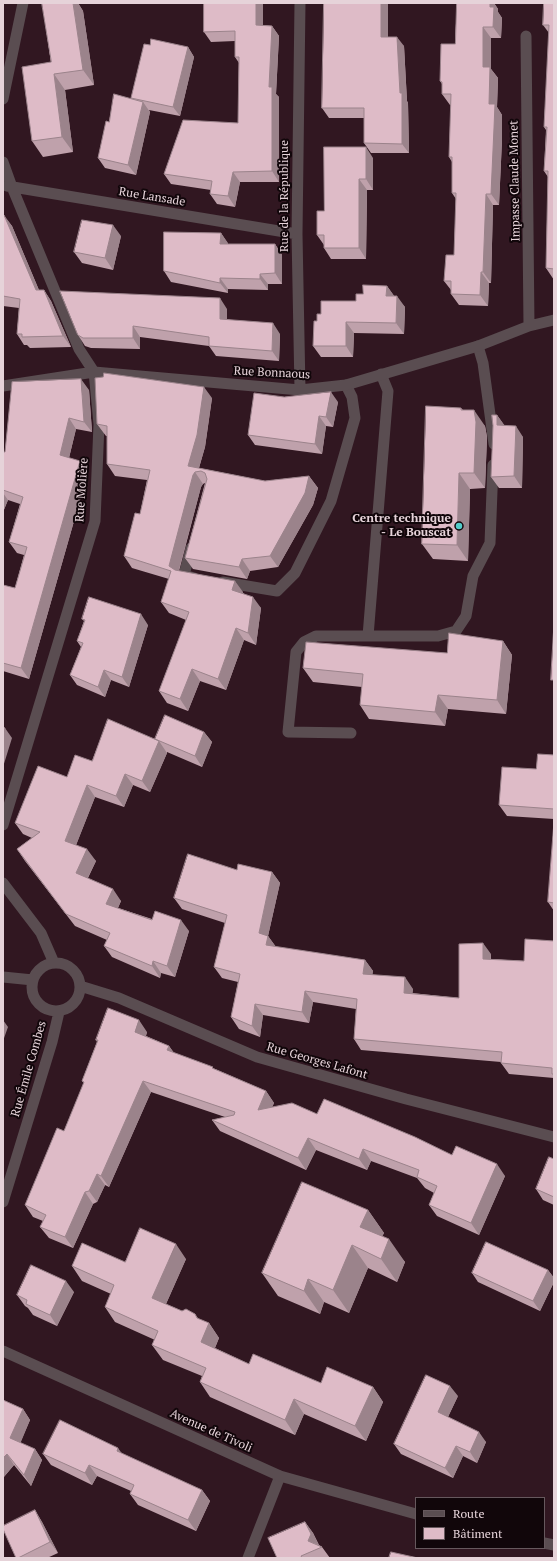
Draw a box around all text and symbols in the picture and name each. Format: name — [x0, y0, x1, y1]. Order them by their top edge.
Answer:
street label: Impasse Claude Monet — [507, 120, 523, 242]
street label: Rue de la République — [278, 140, 292, 252]
street label: Rue Lansade — [118, 185, 186, 209]
street label: Rue Bonnaous — [233, 364, 311, 382]
street label: Rue Molière — [73, 457, 91, 523]
place label: Centre technique - Le Bouscat — [352, 512, 451, 540]
marker: Centre technique - Le Bouscat — [454, 521, 464, 531]
street label: Rue Émile Combes — [8, 1019, 50, 1119]
street label: Rue Georges Lafont — [265, 1040, 369, 1082]
street label: Avenue de Tivoli — [168, 1406, 254, 1456]
legend — [415, 1497, 545, 1549]
text: Route — [453, 1506, 484, 1521]
text: Bâtiment — [453, 1526, 502, 1541]

